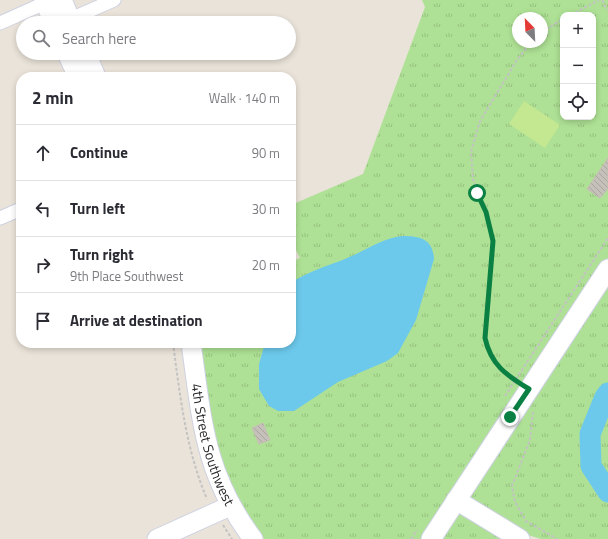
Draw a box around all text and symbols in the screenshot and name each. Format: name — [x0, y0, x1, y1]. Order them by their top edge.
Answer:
north arrow — [512, 12, 548, 48]
map controls — [560, 12, 596, 120]
button: + — [560, 12, 596, 48]
search box — [16, 16, 296, 60]
icon: search — [30, 27, 52, 49]
text: Search here — [62, 27, 136, 50]
button: − — [560, 48, 596, 84]
button: locate — [560, 84, 596, 120]
text: 2 min — [32, 85, 73, 111]
text: Walk · 140 m — [209, 88, 280, 108]
text: Continue — [70, 141, 128, 164]
icon: ahead — [32, 142, 54, 164]
text: 90 m — [252, 143, 280, 163]
route start — [468, 184, 486, 202]
text: Turn left — [70, 197, 125, 220]
icon: left — [32, 198, 54, 220]
text: 30 m — [252, 199, 280, 219]
text: Turn right — [70, 243, 134, 266]
icon: right — [32, 254, 54, 276]
text: 20 m — [252, 255, 280, 275]
text: 9th Place Southwest — [70, 266, 183, 286]
text: Arrive at destination — [70, 309, 203, 332]
icon: arrive — [32, 310, 54, 332]
street label: 4th Street Southwest — [187, 382, 240, 509]
route end — [501, 408, 519, 426]

